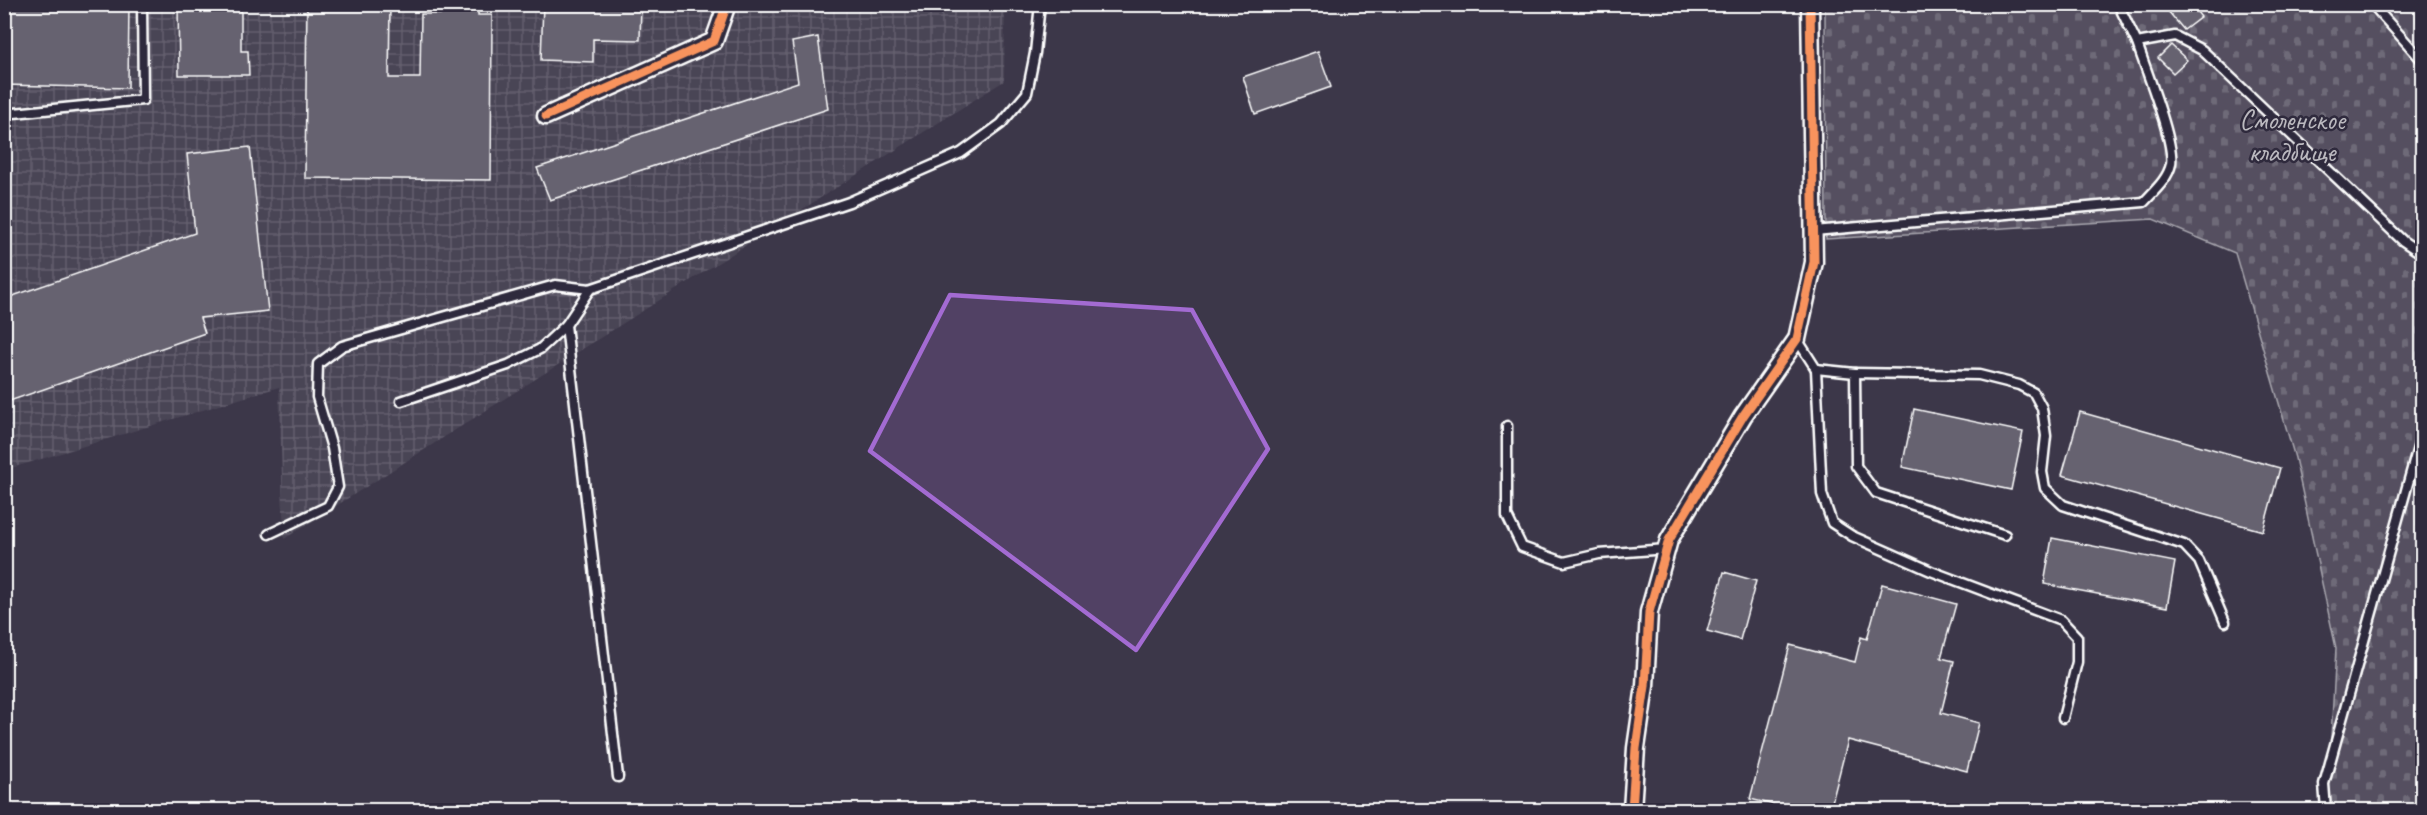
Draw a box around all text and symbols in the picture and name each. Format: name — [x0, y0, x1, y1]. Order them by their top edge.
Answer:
park label: Смоленское кладбище — [2239, 102, 2347, 169]

